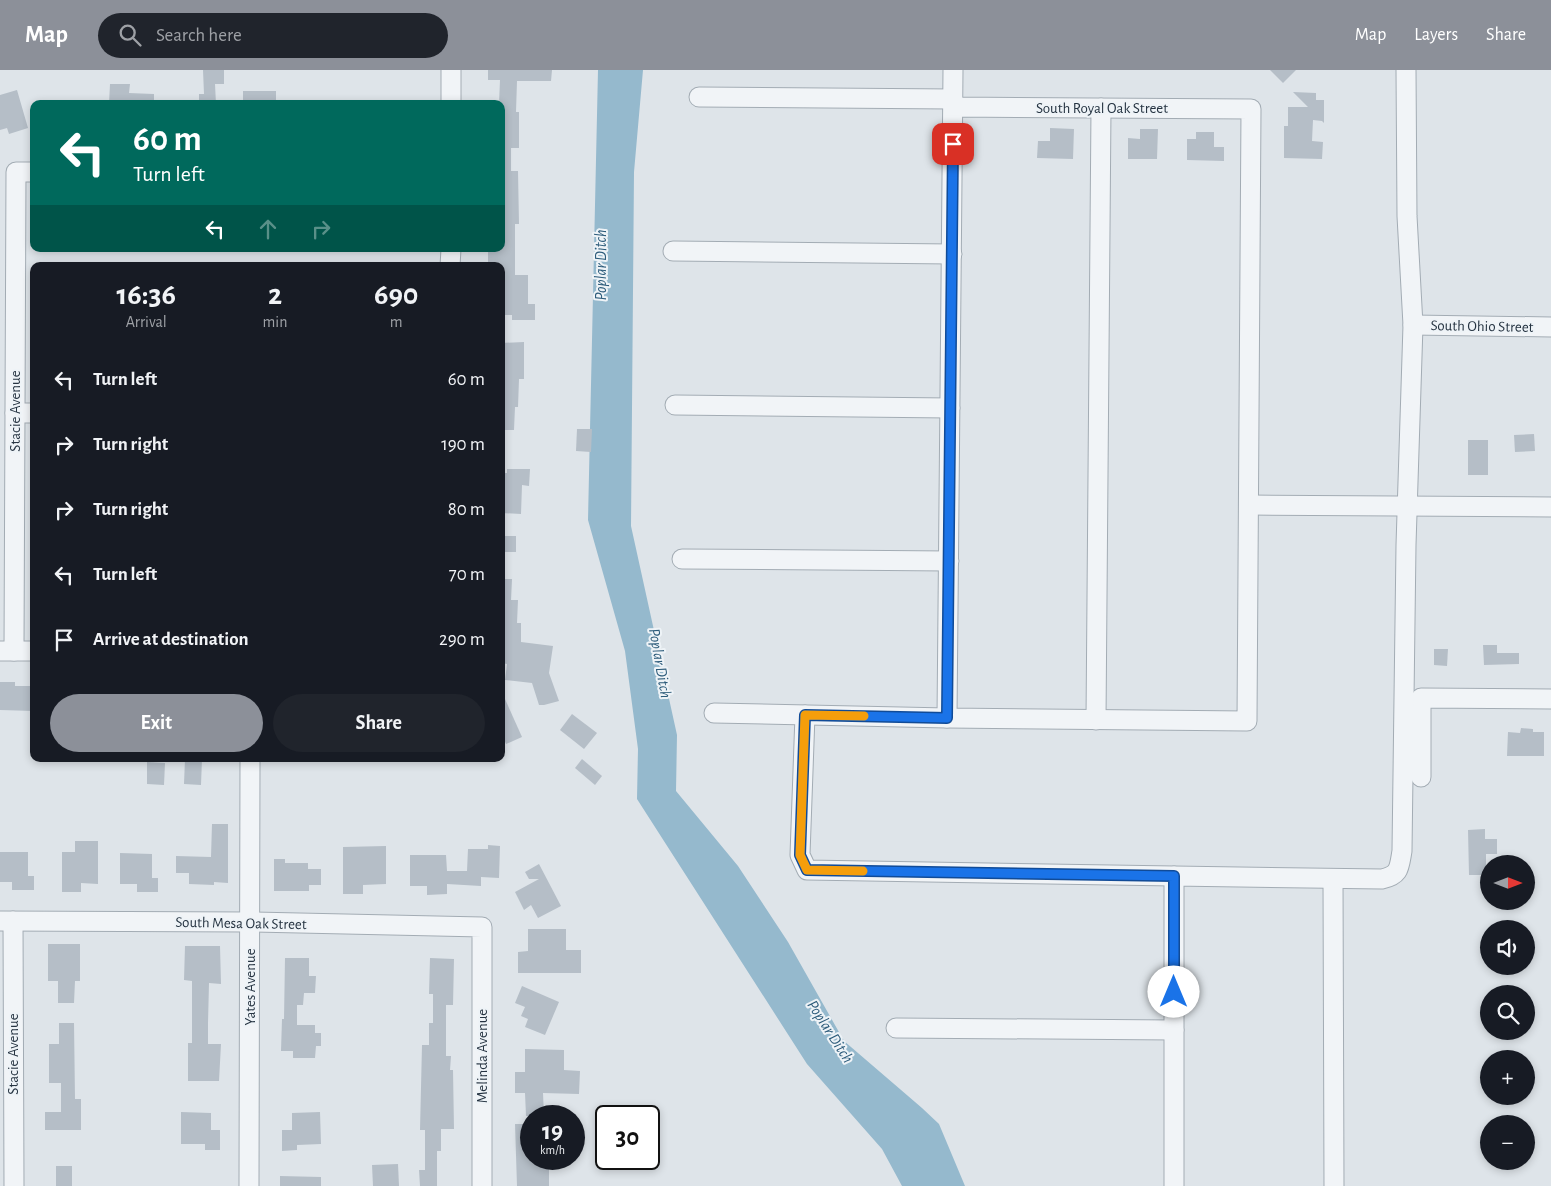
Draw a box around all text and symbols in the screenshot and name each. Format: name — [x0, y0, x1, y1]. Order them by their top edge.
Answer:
search box — [98, 13, 448, 58]
icon: search — [116, 21, 144, 49]
text: Map — [25, 23, 68, 47]
text: Search here — [156, 26, 242, 45]
text: Map — [1355, 26, 1386, 44]
text: Layers — [1414, 26, 1458, 44]
text: Share — [1486, 26, 1526, 44]
street label: South Royal Oak Street — [1036, 101, 1168, 116]
icon: left — [50, 120, 115, 185]
text: 60 m — [133, 122, 202, 157]
pin — [932, 123, 974, 165]
icon: arrive — [939, 130, 967, 158]
text: Turn left — [133, 163, 205, 185]
icon: left — [201, 215, 229, 243]
icon: ahead — [254, 215, 282, 243]
icon: right — [307, 215, 335, 243]
water label: Poplar Ditch — [593, 230, 610, 300]
text: 16:36 — [116, 280, 176, 310]
text: 2 — [268, 280, 282, 310]
text: 690 — [374, 280, 419, 310]
text: Arrival — [126, 314, 167, 330]
text: min — [263, 314, 287, 330]
text: m — [390, 314, 403, 330]
street label: South Ohio Street — [1430, 318, 1534, 335]
icon: left — [50, 366, 78, 394]
street label: Stacie Avenue — [8, 370, 23, 452]
text: Turn left — [93, 370, 157, 389]
text: 60 m — [448, 370, 485, 389]
icon: right — [50, 431, 78, 459]
text: Turn right — [93, 435, 168, 454]
text: 190 m — [441, 435, 485, 454]
icon: right — [50, 496, 78, 524]
text: Turn right — [93, 500, 168, 519]
text: 80 m — [448, 500, 485, 519]
icon: left — [50, 561, 78, 589]
text: Turn left — [93, 565, 157, 584]
text: 70 m — [449, 565, 485, 584]
icon: arrive — [50, 626, 78, 654]
water label: Poplar Ditch — [645, 627, 674, 700]
text: Arrive at destination — [93, 630, 249, 649]
text: 290 m — [439, 630, 485, 649]
button: Exit — [50, 694, 263, 752]
button: Share — [273, 694, 485, 752]
north arrow — [1480, 855, 1535, 910]
map controls — [1480, 855, 1535, 1170]
street label: South Mesa Oak Street — [175, 915, 307, 932]
button: sound — [1480, 920, 1535, 975]
street label: Yates Avenue — [243, 948, 258, 1026]
position arrow — [1147, 965, 1199, 1017]
button: search — [1480, 985, 1535, 1040]
water label: Poplar Ditch — [803, 997, 856, 1066]
street label: Melinda Avenue — [475, 1009, 490, 1103]
street label: Stacie Avenue — [6, 1013, 21, 1095]
button: + — [1480, 1050, 1535, 1105]
speed limit sign: 30 — [595, 1105, 660, 1170]
button: − — [1480, 1115, 1535, 1170]
text: 19 — [542, 1119, 563, 1144]
text: km/h — [540, 1144, 565, 1156]

